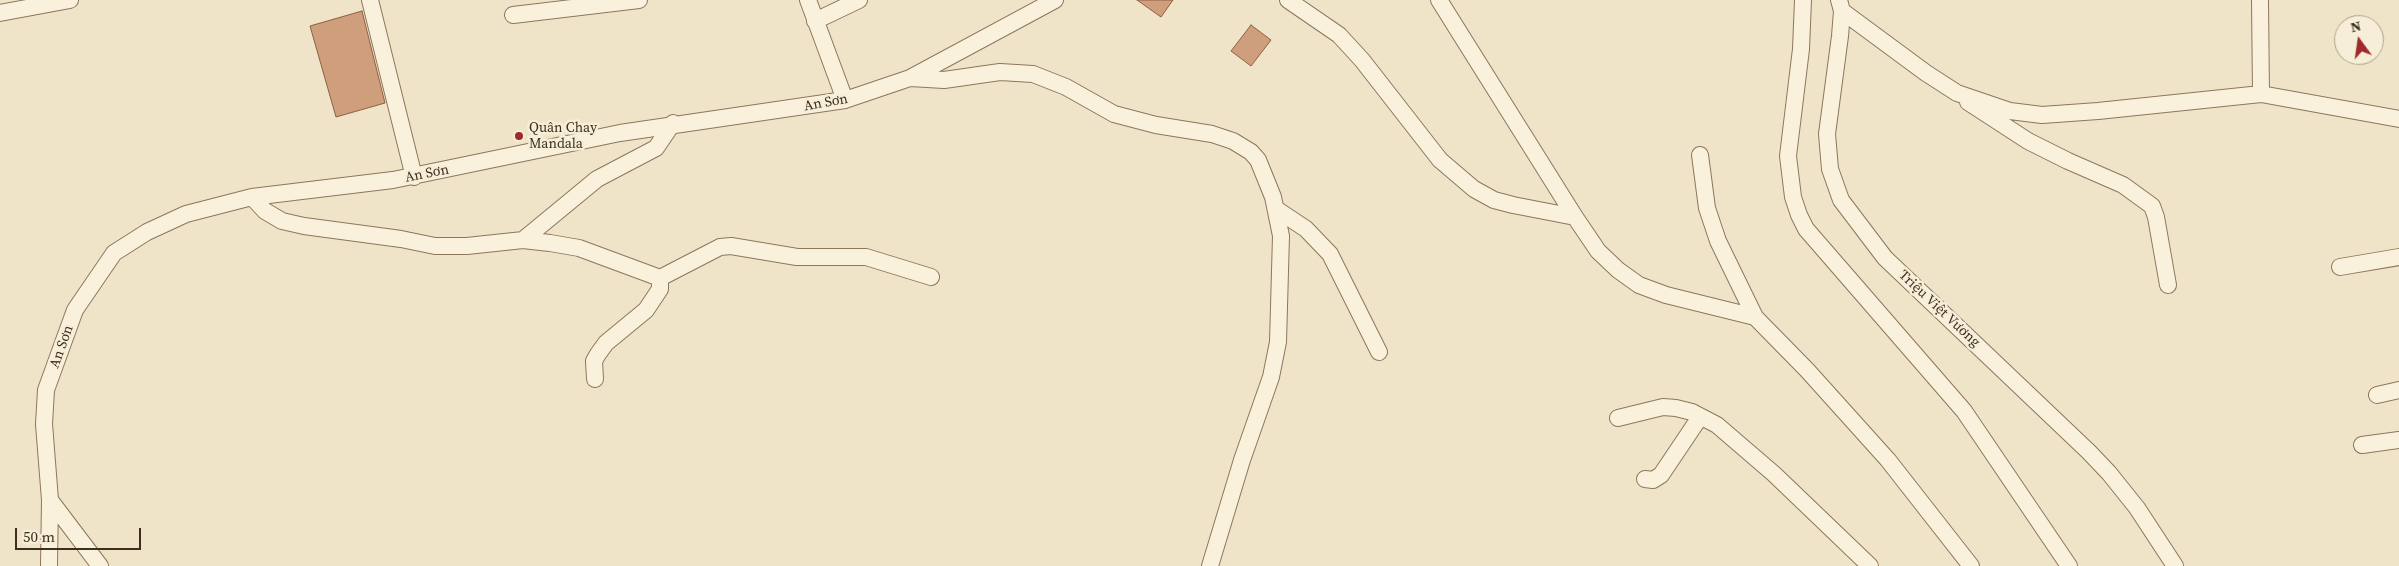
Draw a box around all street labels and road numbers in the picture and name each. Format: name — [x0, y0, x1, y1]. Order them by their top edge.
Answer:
street label: An Sơn — [803, 91, 849, 115]
street label: An Sơn — [404, 162, 450, 186]
street label: Triệu Việt Vương — [1895, 267, 1983, 351]
street label: An Sơn — [47, 323, 77, 371]

